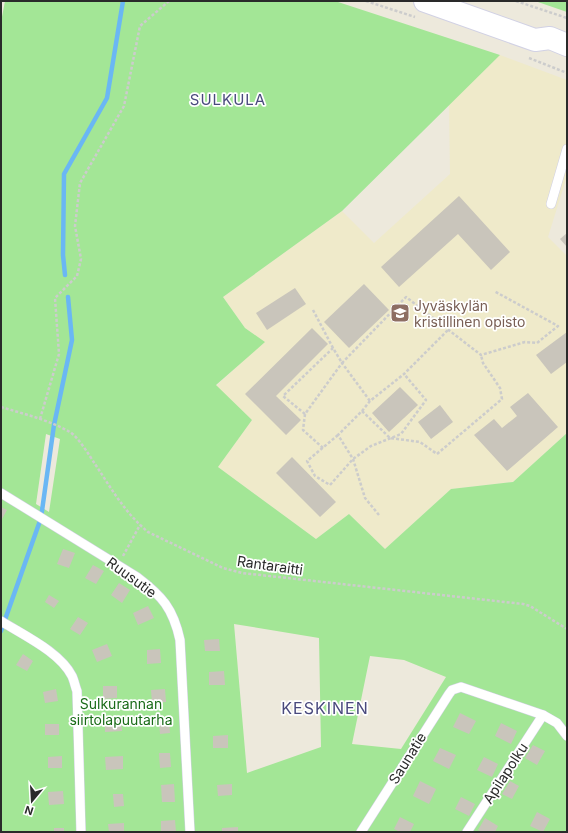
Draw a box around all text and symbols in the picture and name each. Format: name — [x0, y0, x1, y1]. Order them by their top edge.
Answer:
district label: SULKULA — [190, 90, 266, 109]
place label: Jyväskylän kristillinen opisto — [414, 297, 525, 330]
school or university icon: Jyväskylän kristillinen opisto — [389, 302, 411, 324]
street label: Rantaraitti — [236, 552, 304, 578]
street label: Ruusutie — [104, 553, 160, 601]
park label: Sulkurannan siirtolapuutarha — [69, 695, 173, 728]
district label: KESKINEN — [281, 698, 369, 718]
street label: Saunatie — [385, 729, 429, 787]
street label: Apilapolku — [479, 739, 531, 807]
north arrow — [12, 781, 52, 821]
text: N — [23, 803, 35, 818]

